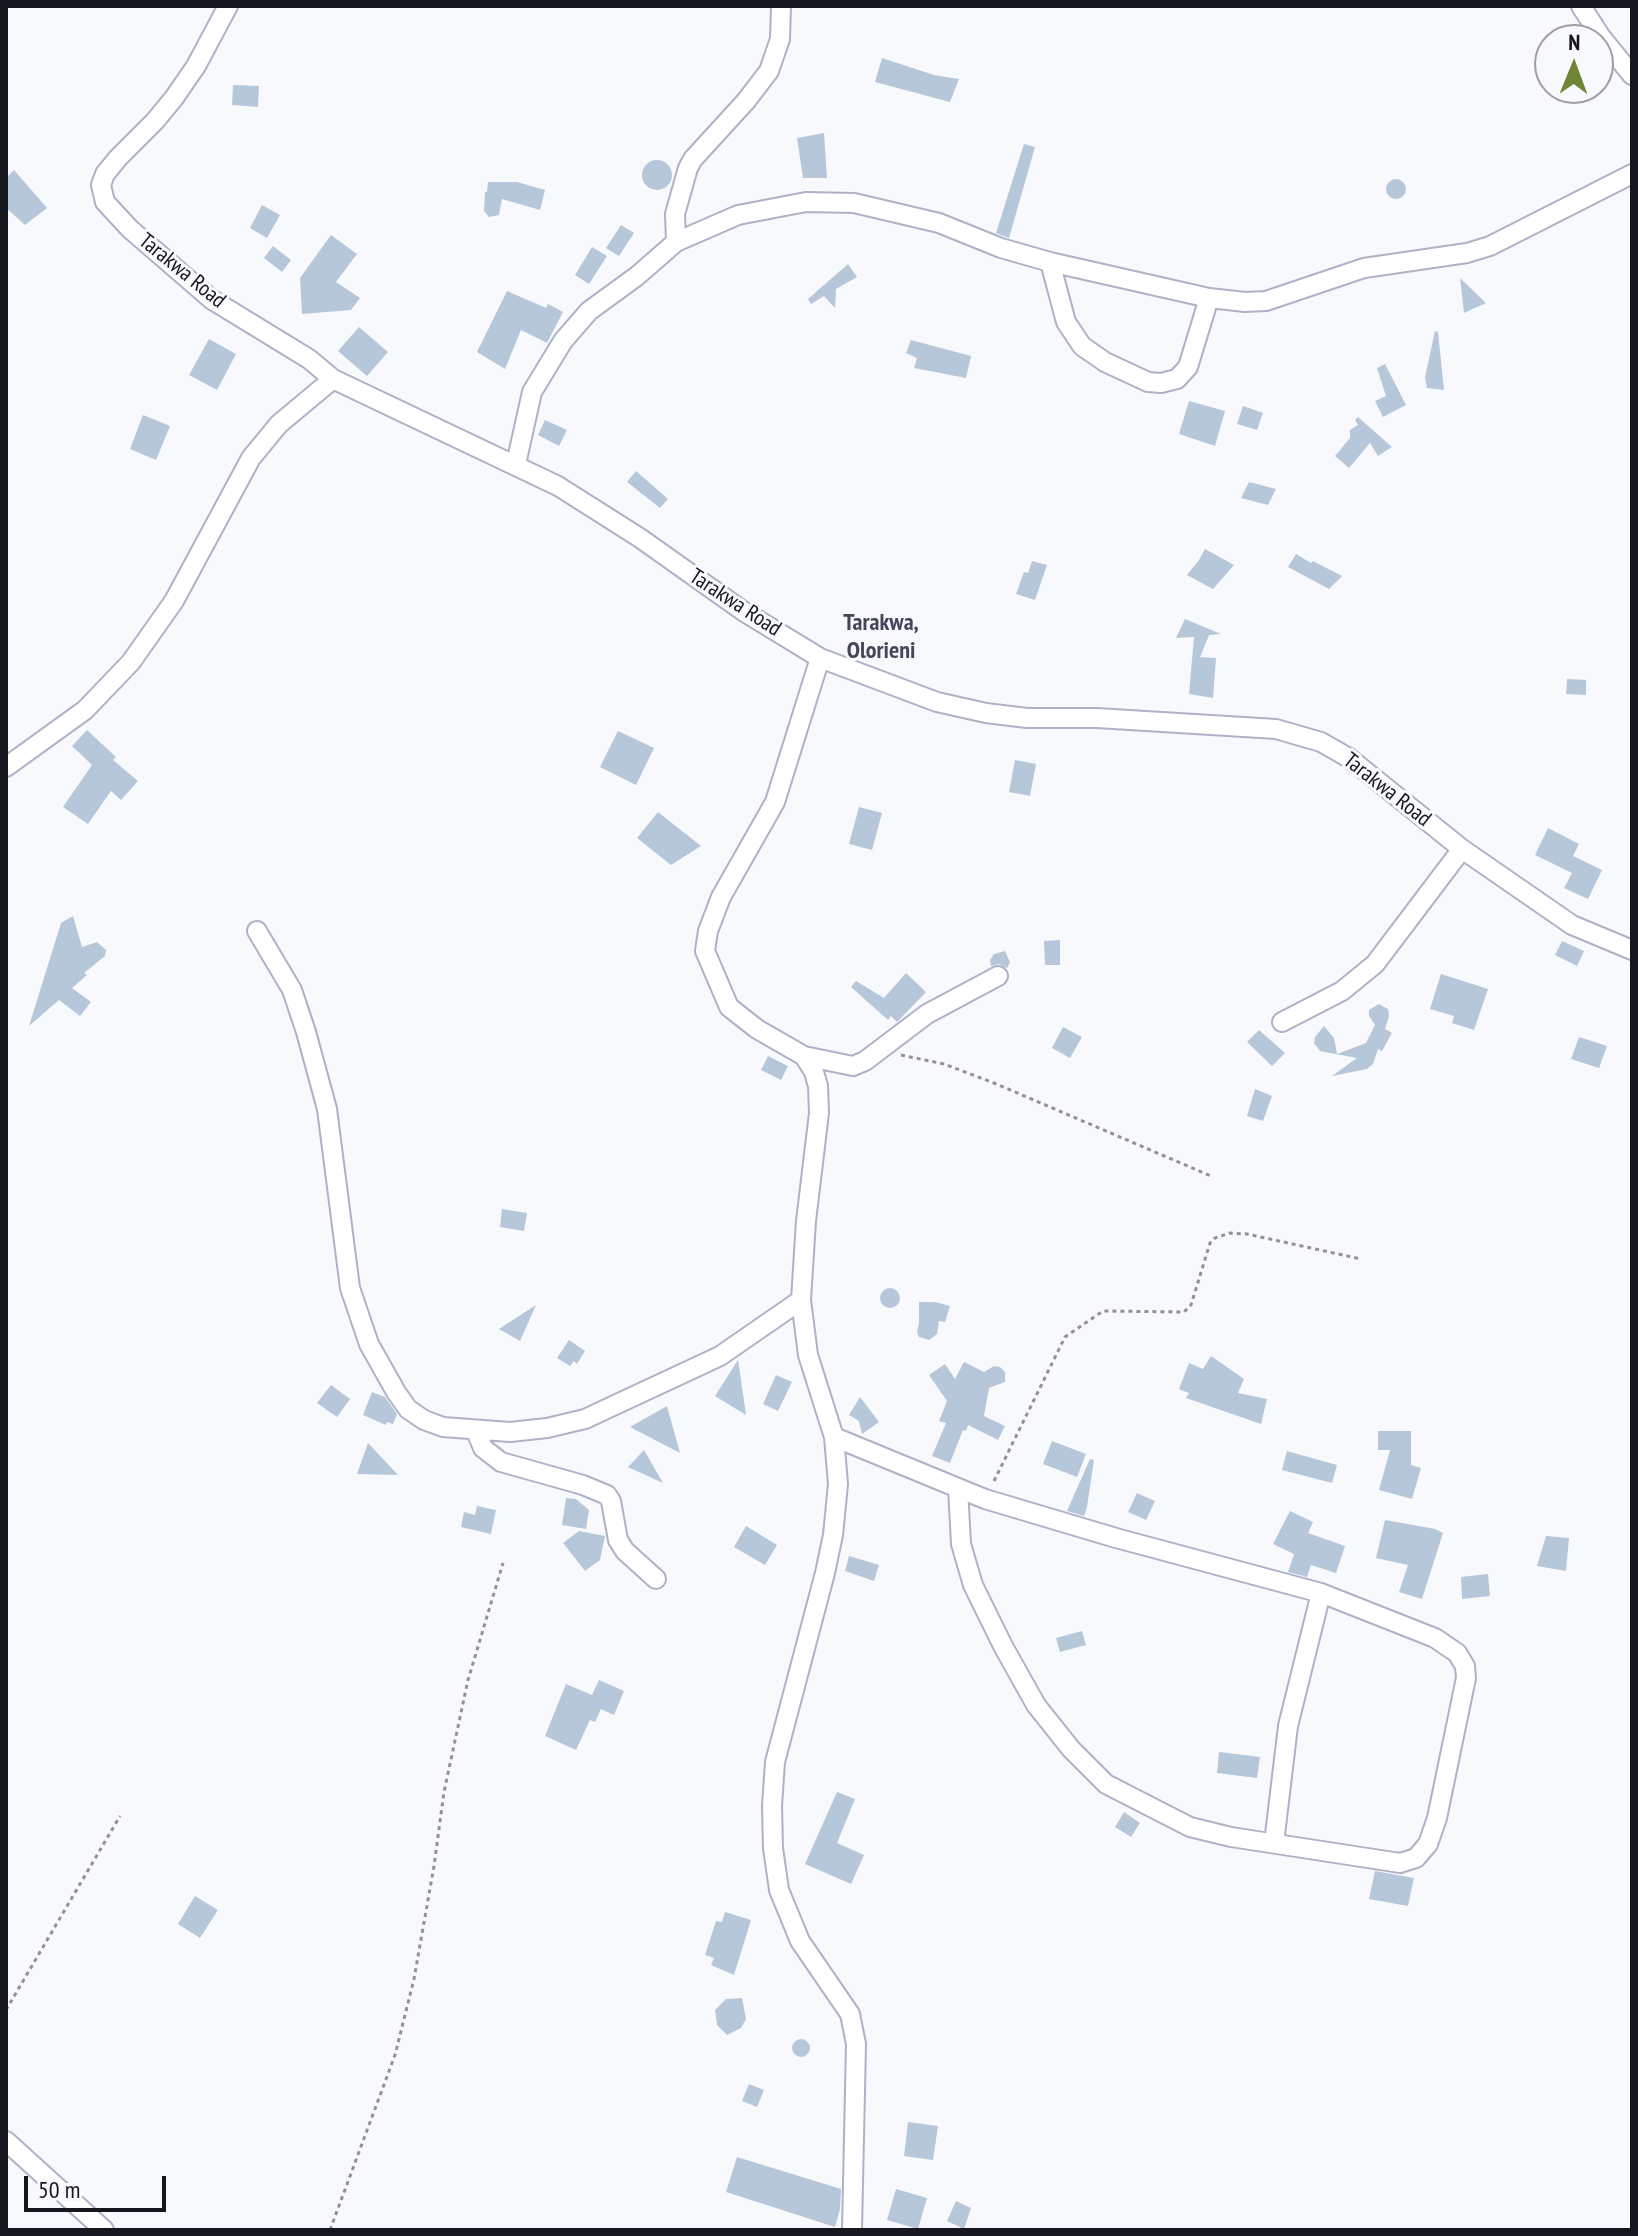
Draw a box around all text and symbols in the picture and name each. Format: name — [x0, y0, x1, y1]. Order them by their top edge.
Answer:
north arrow — [1534, 24, 1614, 104]
text: N — [1568, 28, 1581, 56]
street label: Tarakwa Road — [133, 228, 231, 314]
street label: Tarakwa Road — [684, 564, 786, 642]
district label: Tarakwa, Olorieni — [843, 609, 919, 665]
street label: Tarakwa Road — [1338, 748, 1436, 832]
scale bar — [28, 2160, 170, 2210]
text: 50 m — [38, 2174, 80, 2205]

